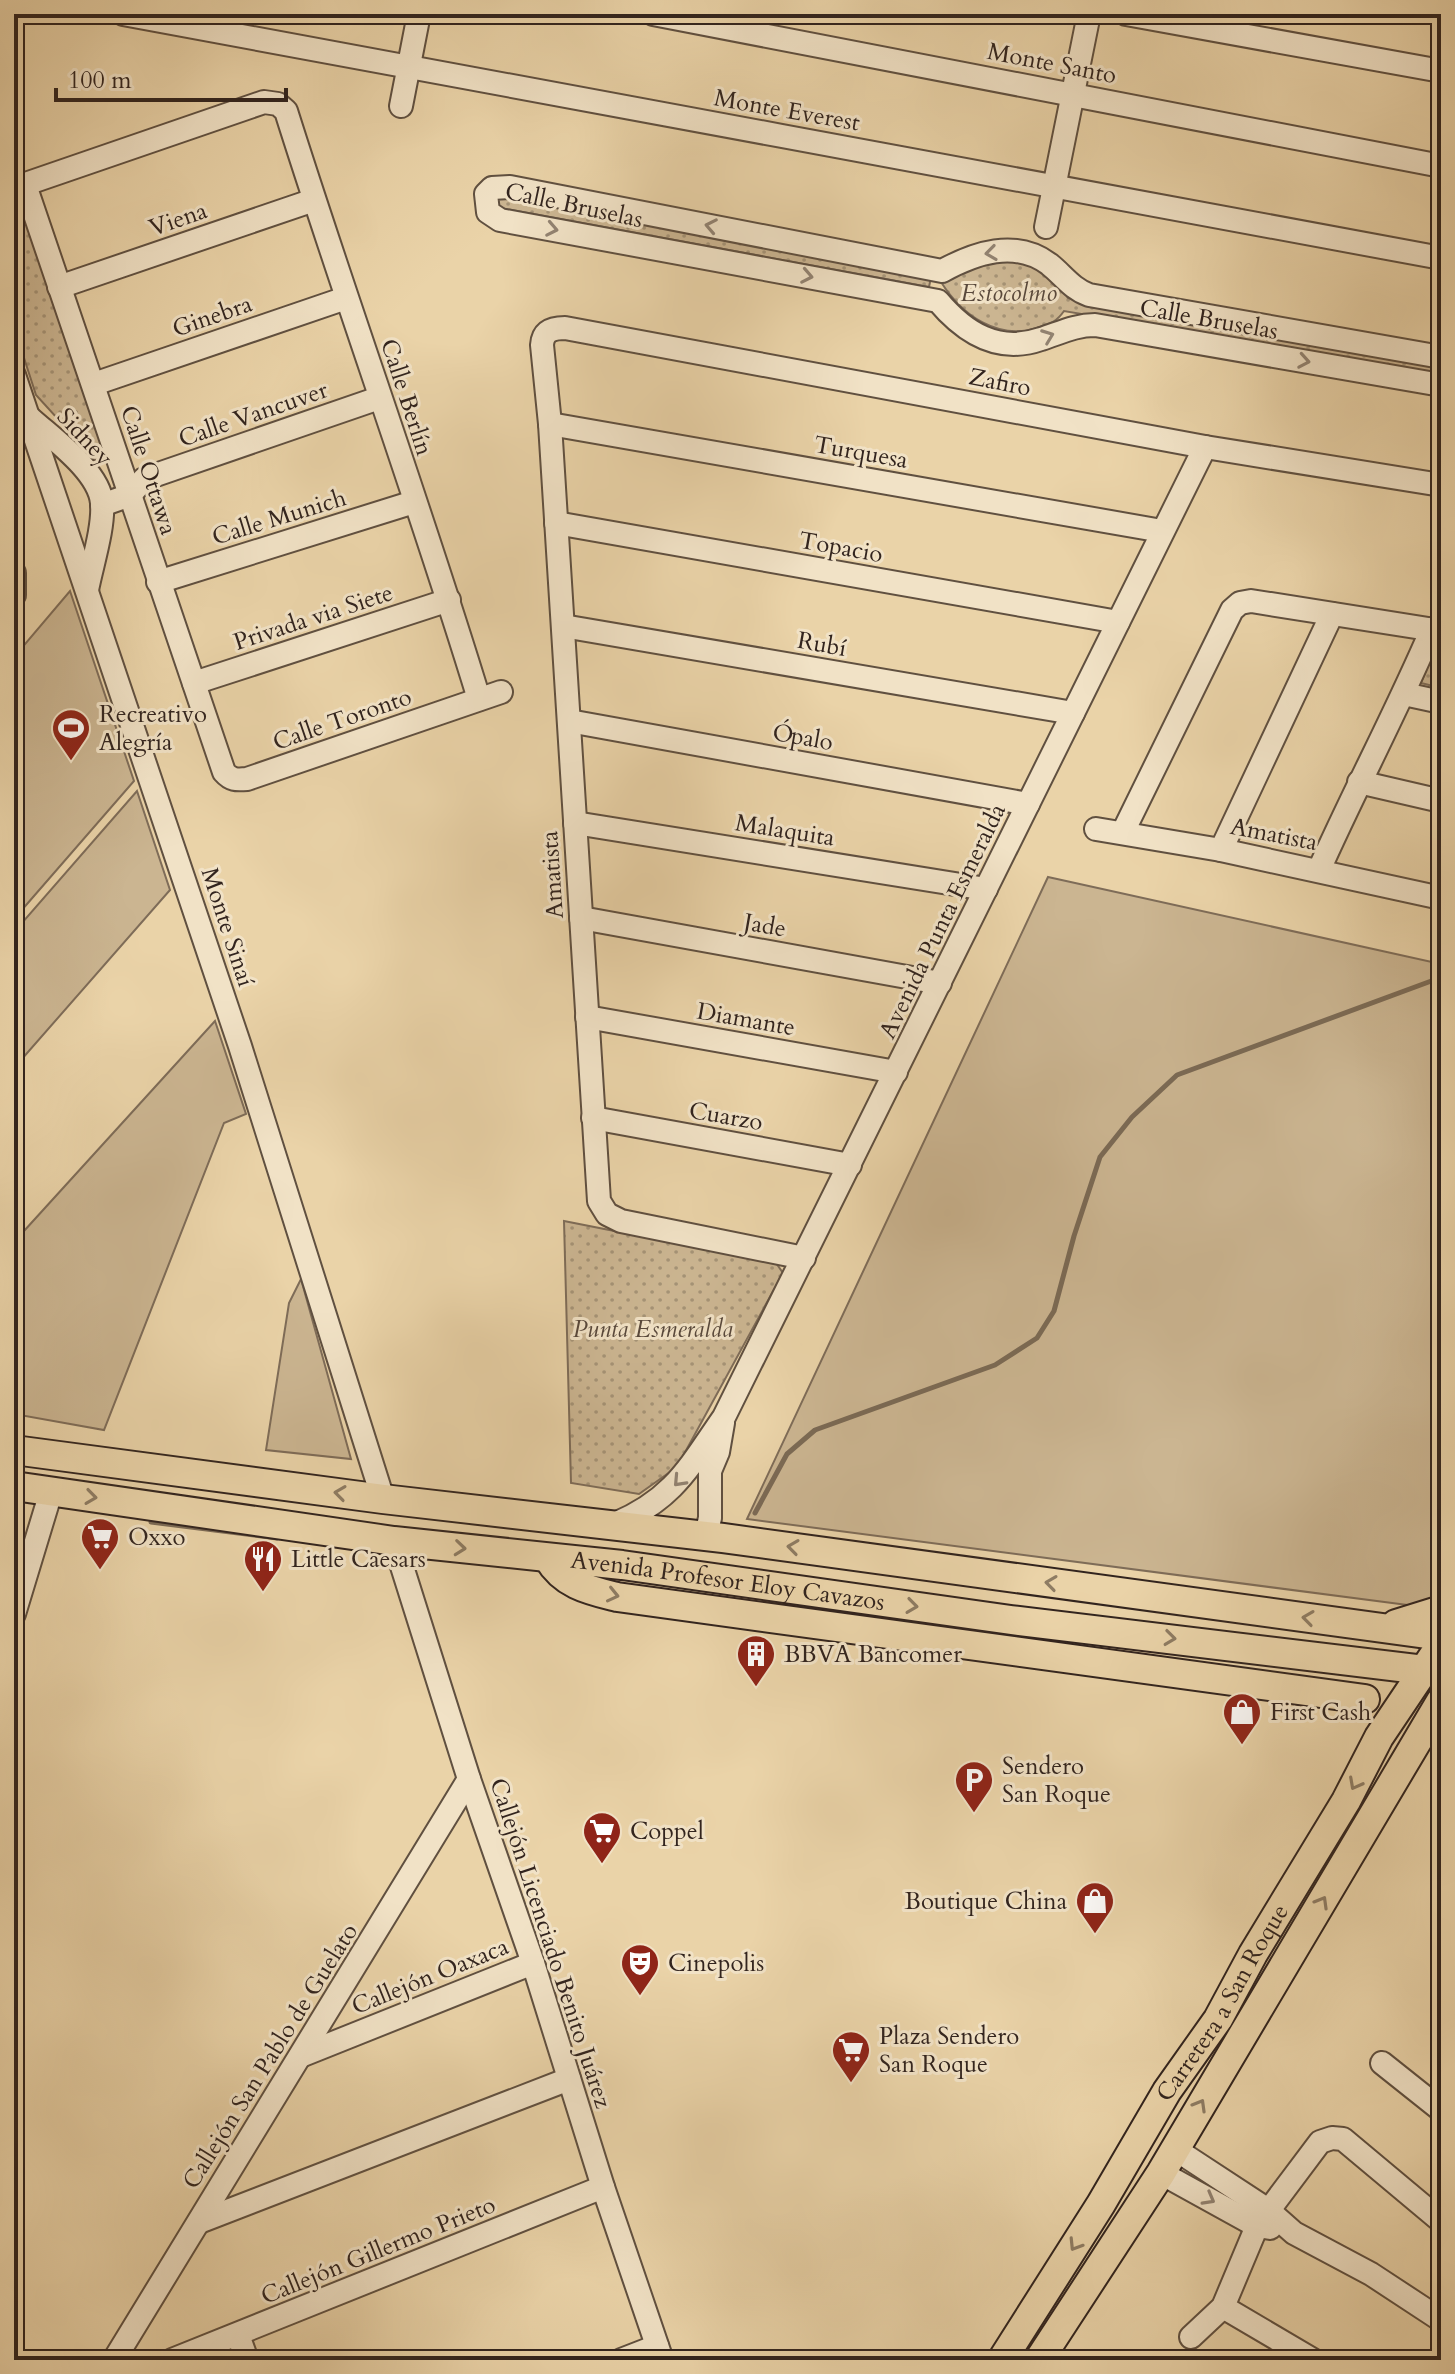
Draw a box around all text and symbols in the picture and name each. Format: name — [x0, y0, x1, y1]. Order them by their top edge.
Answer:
street label: Monte Santo — [985, 35, 1119, 92]
scale bar — [56, 52, 286, 102]
text: 100 m — [68, 64, 132, 97]
street label: Monte Everest — [712, 81, 863, 140]
street label: Calle Bruselas — [502, 175, 646, 236]
street label: Viena — [145, 194, 212, 245]
one-way arrow — [545, 219, 559, 236]
one-way arrow — [704, 219, 718, 236]
one-way arrow — [984, 244, 997, 261]
one-way arrow — [801, 267, 814, 284]
park label: Estocolmo — [961, 277, 1057, 310]
street label: Ginebra — [168, 287, 257, 345]
street label: Calle Bruselas — [1137, 291, 1281, 348]
one-way arrow — [1041, 329, 1055, 346]
street label: Calle Berlín — [372, 335, 441, 460]
one-way arrow — [1297, 352, 1310, 369]
street label: Zafiro — [966, 360, 1034, 405]
street label: Calle Vancuver — [174, 373, 332, 455]
street label: Sidney — [49, 401, 120, 474]
street label: Calle Ottawa — [112, 401, 185, 540]
street label: Turquesa — [811, 428, 911, 477]
street label: Calle Munich — [208, 481, 350, 554]
street label: Topacio — [796, 524, 885, 571]
street label: Privada via Siete — [229, 576, 397, 659]
street label: Rubí — [795, 624, 849, 665]
street label: Calle Toronto — [268, 680, 416, 759]
place label: Recreativo Alegría — [99, 698, 207, 759]
sports icon: Recreativo Alegría — [50, 707, 92, 762]
street label: Ópalo — [770, 716, 836, 759]
street label: Avenida Punta Esmeralda — [871, 798, 1014, 1044]
street label: Malaquita — [733, 806, 838, 855]
street label: Amatista — [1228, 810, 1321, 859]
street label: Amatista — [533, 829, 572, 920]
street label: Monte Sinaí — [193, 863, 262, 991]
street label: Jade — [738, 905, 789, 945]
street label: Diamante — [694, 995, 798, 1044]
street label: Cuarzo — [686, 1094, 765, 1139]
park label: Punta Esmeralda — [573, 1313, 733, 1346]
one-way arrow — [675, 1471, 689, 1486]
one-way arrow — [333, 1485, 346, 1502]
one-way arrow — [85, 1489, 98, 1506]
supermarket icon: Oxxo — [79, 1516, 121, 1571]
place label: Oxxo — [128, 1521, 186, 1554]
restaurant icon: Little Caesars — [242, 1538, 284, 1593]
one-way arrow — [786, 1539, 800, 1556]
one-way arrow — [454, 1540, 467, 1557]
place label: Little Caesars — [291, 1543, 426, 1576]
street label: Avenida Profesor Eloy Cavazos — [569, 1544, 887, 1619]
one-way arrow — [1044, 1574, 1057, 1591]
one-way arrow — [605, 1586, 619, 1603]
one-way arrow — [905, 1597, 919, 1614]
one-way arrow — [1301, 1610, 1315, 1627]
one-way arrow — [1164, 1630, 1177, 1647]
building icon: BBVA Bancomer — [735, 1633, 777, 1688]
place label: BBVA Bancomer — [784, 1638, 962, 1671]
shop icon: First Cash — [1221, 1691, 1263, 1746]
place label: First Cash — [1270, 1696, 1371, 1729]
place label: Sendero San Roque — [1002, 1750, 1111, 1811]
parking icon: Sendero San Roque — [953, 1759, 995, 1814]
street label: Callejón Licenciado Benito Juárez — [481, 1774, 620, 2113]
one-way arrow — [1350, 1775, 1365, 1790]
supermarket icon: Coppel — [581, 1810, 623, 1865]
place label: Coppel — [630, 1815, 704, 1848]
shop icon: Boutique China — [1074, 1880, 1116, 1935]
place label: Boutique China — [905, 1885, 1068, 1918]
one-way arrow — [1312, 1896, 1328, 1911]
street label: Carretera a San Roque — [1149, 1898, 1297, 2108]
street label: Callejón San Pablo de Guelato — [175, 1917, 366, 2195]
street label: Callejón Oaxaca — [347, 1930, 514, 2023]
theatre icon: Cinepolis — [619, 1942, 661, 1997]
place label: Cinepolis — [668, 1947, 764, 1980]
place label: Plaza Sendero San Roque — [879, 2020, 1019, 2081]
supermarket icon: Plaza Sendero San Roque — [830, 2029, 872, 2084]
one-way arrow — [1190, 2099, 1206, 2114]
street label: Callejón Gillermo Prieto — [256, 2188, 500, 2313]
one-way arrow — [1201, 2190, 1215, 2205]
one-way arrow — [1070, 2236, 1085, 2251]

